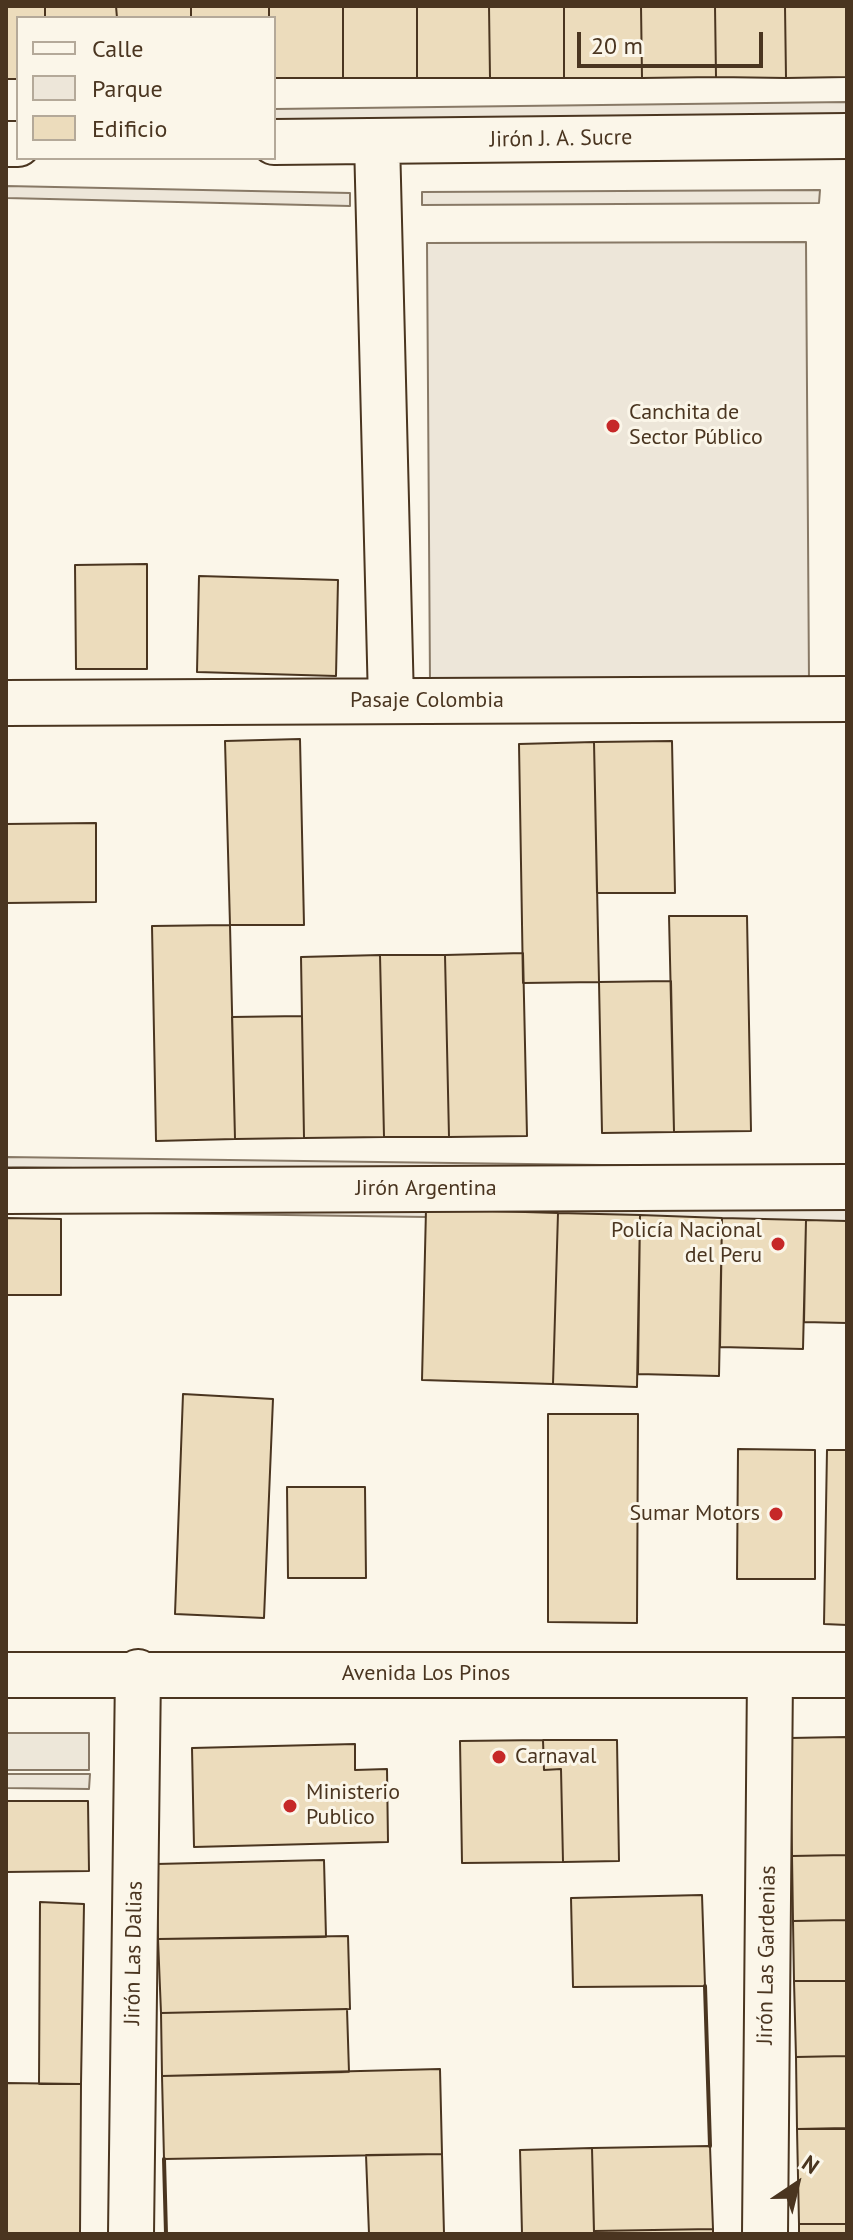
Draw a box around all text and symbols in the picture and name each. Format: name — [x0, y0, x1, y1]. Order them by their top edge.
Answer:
legend — [16, 16, 276, 160]
scale bar — [581, 16, 767, 66]
text: 20 m — [591, 30, 643, 61]
text: Calle — [92, 33, 143, 64]
text: Parque — [92, 73, 163, 104]
text: Edificio — [92, 113, 167, 144]
street label: Jirón J. A. Sucre — [489, 125, 633, 153]
place label: Canchita de Sector Público — [629, 400, 763, 452]
marker: Canchita de Sector Público — [604, 417, 622, 435]
street label: Pasaje Colombia — [350, 688, 504, 714]
street label: Jirón Argentina — [355, 1176, 497, 1202]
place label: Policía Nacional del Peru — [611, 1218, 762, 1270]
marker: Policía Nacional del Peru — [769, 1235, 787, 1253]
place label: Sumar Motors — [629, 1501, 760, 1527]
marker: Sumar Motors — [767, 1505, 785, 1523]
street label: Avenida Los Pinos — [342, 1661, 510, 1687]
place label: Carnaval — [515, 1744, 596, 1770]
marker: Carnaval — [490, 1748, 508, 1766]
place label: Ministerio Publico — [306, 1780, 400, 1832]
marker: Ministerio Publico — [281, 1797, 299, 1815]
street label: Jirón Las Gardenias — [752, 1865, 782, 2045]
street label: Jirón Las Dalias — [120, 1881, 148, 2025]
north arrow — [757, 2144, 837, 2224]
text: N — [797, 2149, 825, 2180]

